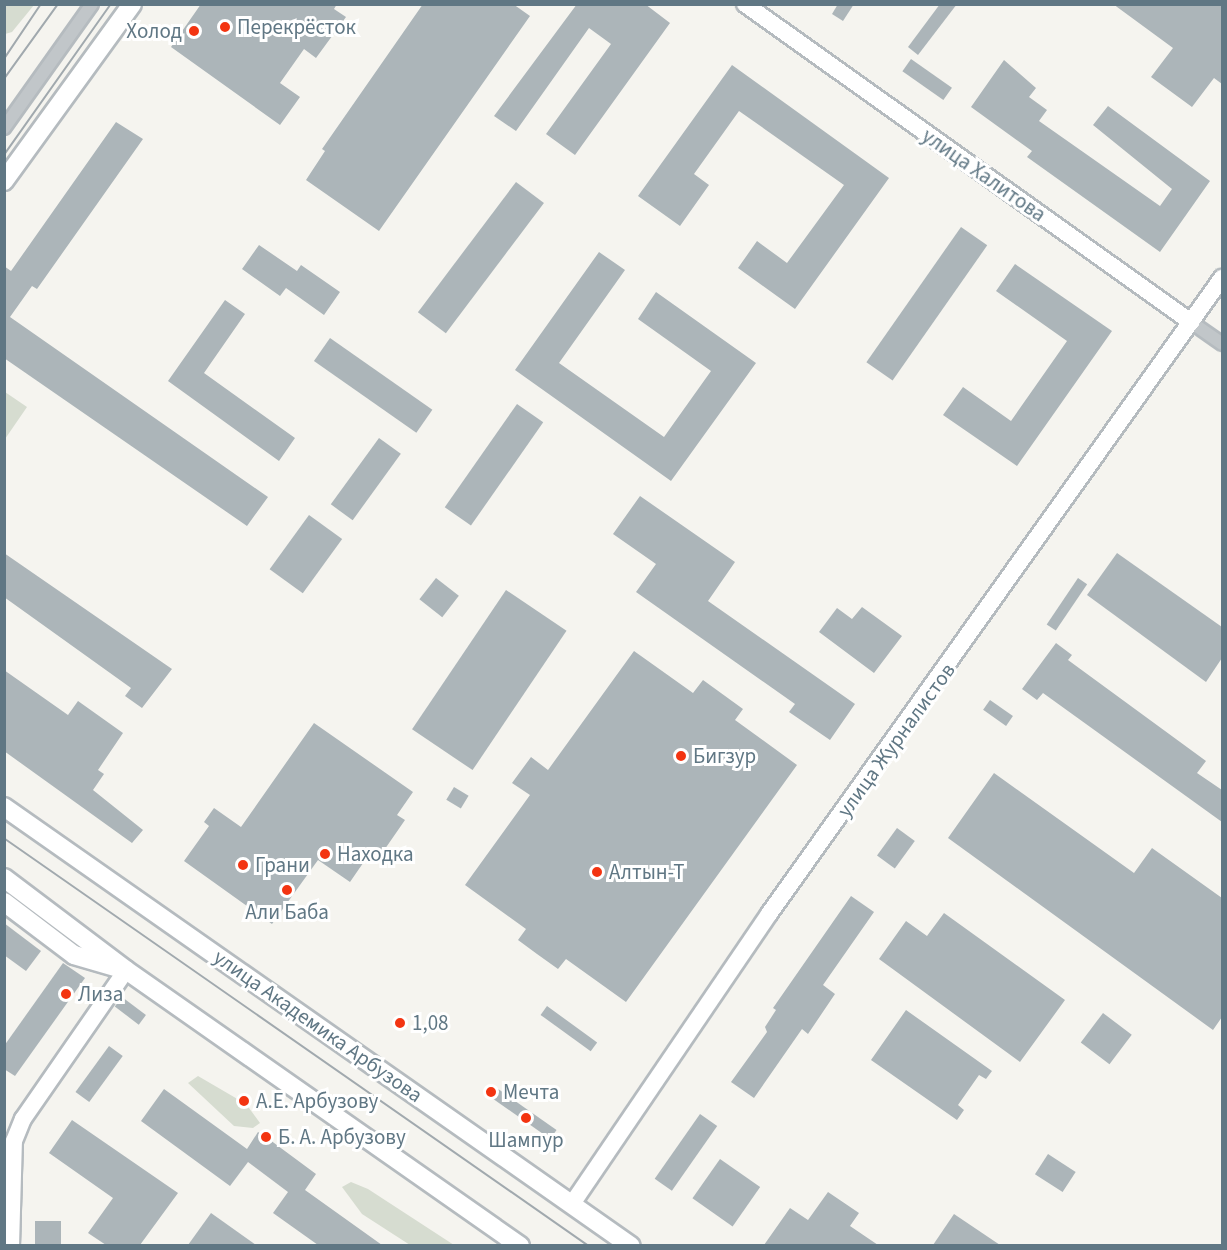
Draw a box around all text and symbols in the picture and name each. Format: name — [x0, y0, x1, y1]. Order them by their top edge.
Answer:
place label: Перекрёсток — [237, 14, 356, 40]
place label: Холод — [126, 18, 182, 44]
marker: Перекрёсток — [218, 20, 232, 34]
marker: Холод — [187, 24, 201, 38]
street label: улица Халитова — [917, 123, 1051, 227]
street label: улица Журналистов — [832, 658, 960, 822]
place label: Бигзур — [693, 743, 756, 769]
marker: Бигзур — [674, 749, 688, 763]
place label: Находка — [337, 841, 414, 867]
marker: Находка — [318, 847, 332, 861]
place label: Грани — [255, 852, 310, 878]
marker: Грани — [236, 858, 250, 872]
place label: Алтын-Т — [609, 859, 684, 885]
marker: Алтын-Т — [590, 865, 604, 879]
marker: Али Баба — [280, 883, 294, 897]
place label: Али Баба — [245, 899, 329, 925]
street label: улица Академика Арбузова — [209, 944, 427, 1108]
place label: Лиза — [78, 981, 123, 1007]
marker: Лиза — [59, 987, 73, 1001]
place label: 1,08 — [412, 1010, 449, 1036]
marker: 1,08 — [393, 1016, 407, 1030]
place label: Мечта — [503, 1079, 559, 1105]
marker: Мечта — [484, 1085, 498, 1099]
place label: А.Е. Арбузову — [256, 1088, 378, 1114]
marker: А.Е. Арбузову — [237, 1094, 251, 1108]
marker: Шампур — [519, 1111, 533, 1125]
place label: Б. А. Арбузову — [278, 1124, 406, 1150]
place label: Шампур — [488, 1127, 564, 1153]
marker: Б. А. Арбузову — [259, 1130, 273, 1144]

